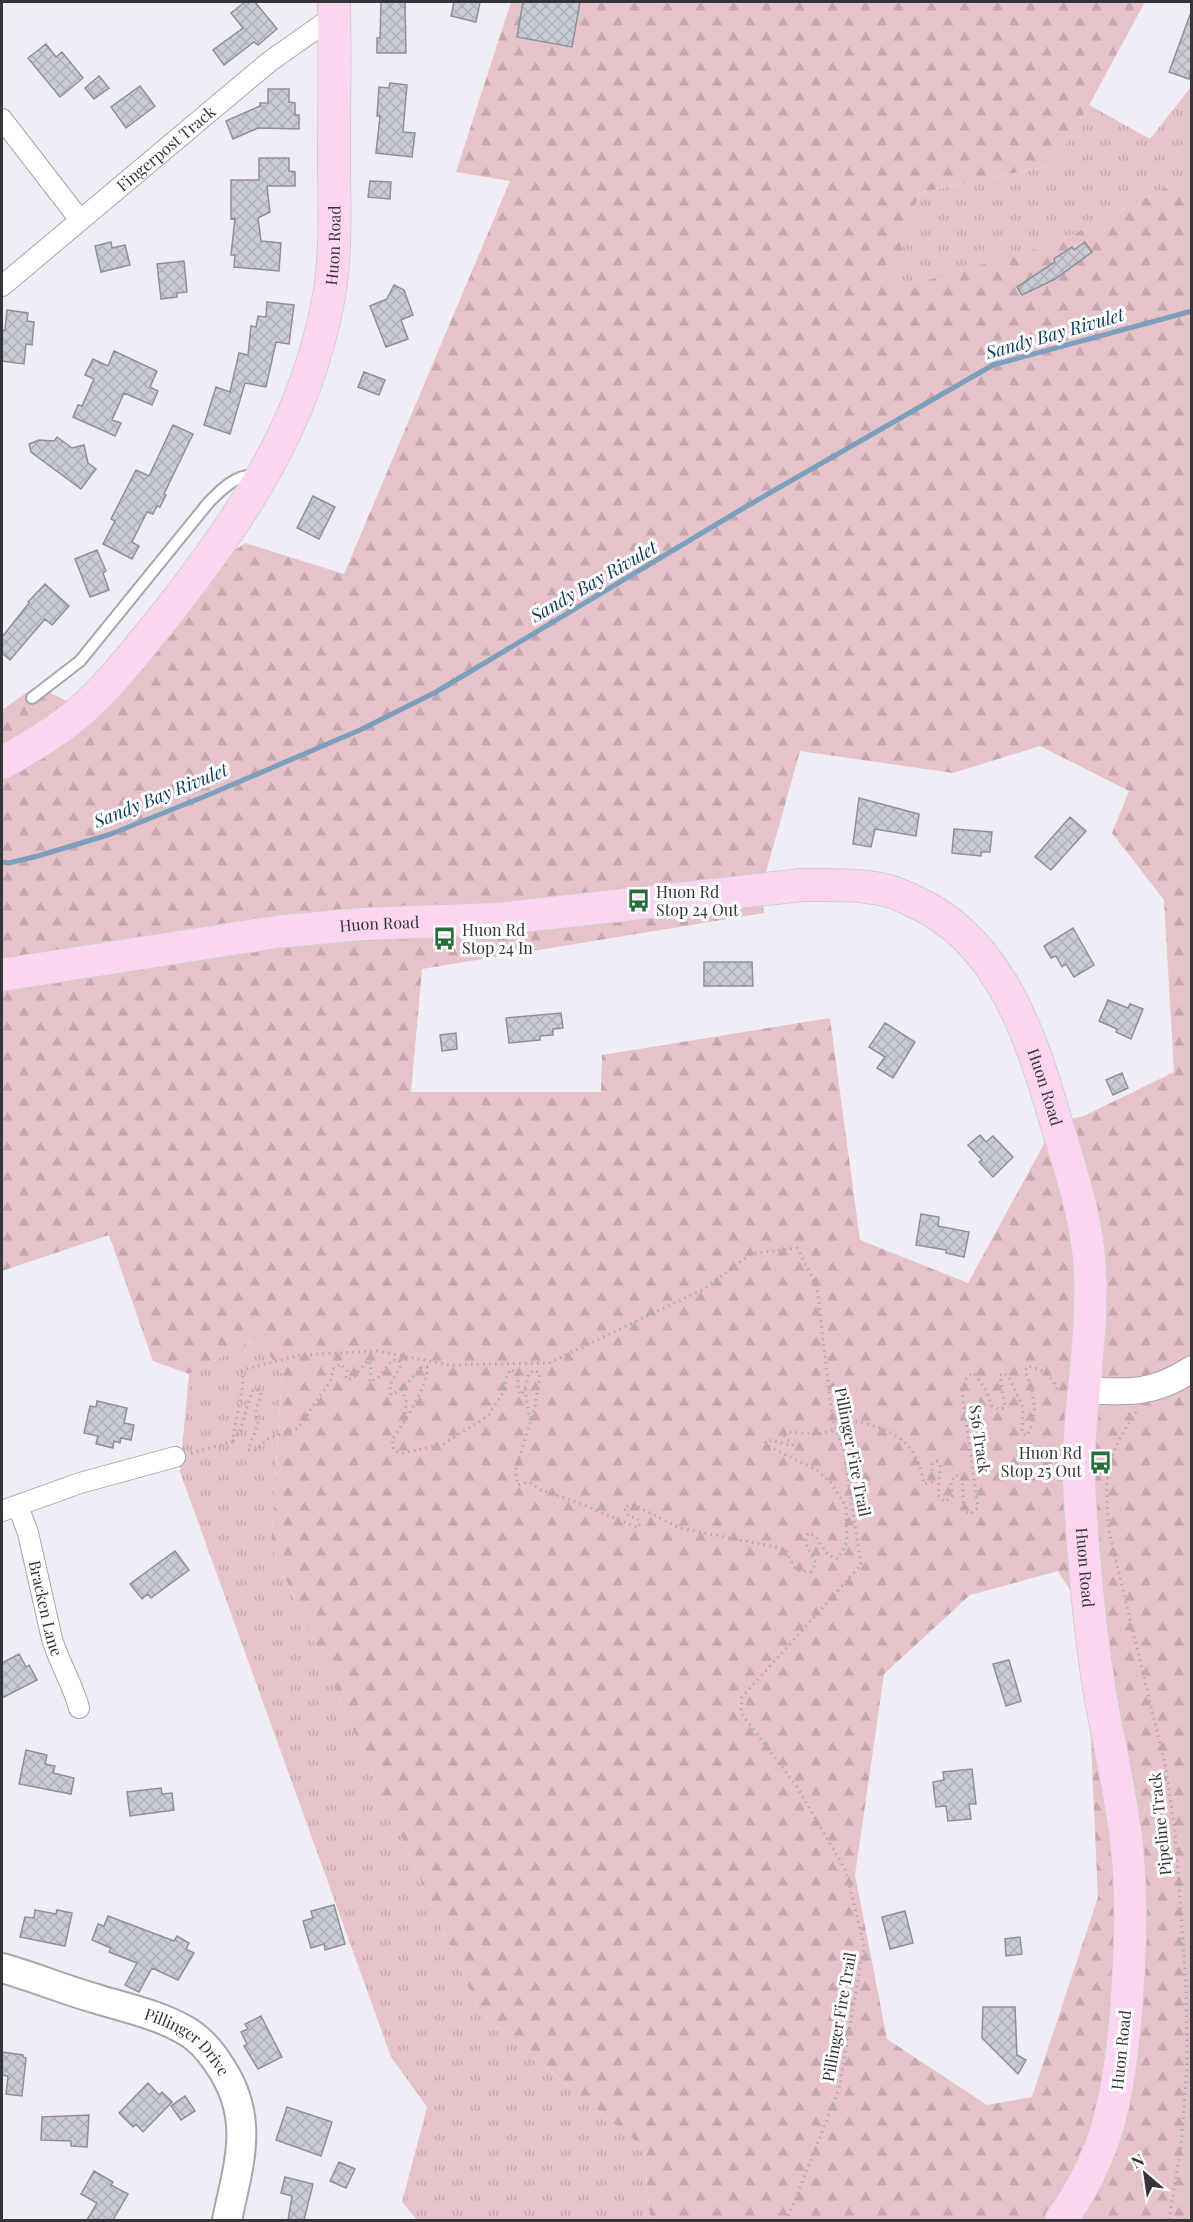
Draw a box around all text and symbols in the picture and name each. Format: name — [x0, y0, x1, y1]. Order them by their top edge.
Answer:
street label: Fingerpost Track — [112, 101, 219, 196]
street label: Huon Road — [320, 205, 344, 286]
water label: Sandy Bay Rivulet — [982, 302, 1128, 365]
water label: Sandy Bay Rivulet — [525, 535, 662, 628]
water label: Sandy Bay Rivulet — [89, 757, 232, 833]
place label: Huon Rd Stop 24 Out — [656, 881, 739, 920]
bus stop icon: Huon Rd Stop 24 Out — [625, 888, 651, 914]
street label: Huon Road — [338, 911, 420, 936]
place label: Huon Rd Stop 24 In — [462, 919, 533, 958]
bus stop icon: Huon Rd Stop 24 In — [431, 926, 457, 952]
street label: Huon Road — [1023, 1045, 1068, 1128]
street label: Pillinger Fire Trail — [831, 1386, 876, 1519]
street label: S56 Track — [965, 1403, 996, 1475]
place label: Huon Rd Stop 25 Out — [1001, 1442, 1082, 1481]
bus stop icon: Huon Rd Stop 25 Out — [1087, 1449, 1113, 1475]
street label: Huon Road — [1072, 1527, 1100, 1608]
street label: Bracken Lane — [24, 1558, 68, 1659]
street label: Pipeline Track — [1144, 1771, 1175, 1877]
street label: Pillinger Fire Trail — [817, 1950, 860, 2083]
street label: Pillinger Drive — [142, 2003, 235, 2080]
street label: Huon Road — [1106, 2009, 1135, 2091]
north arrow — [1115, 2144, 1175, 2204]
text: N — [1127, 2148, 1148, 2172]

